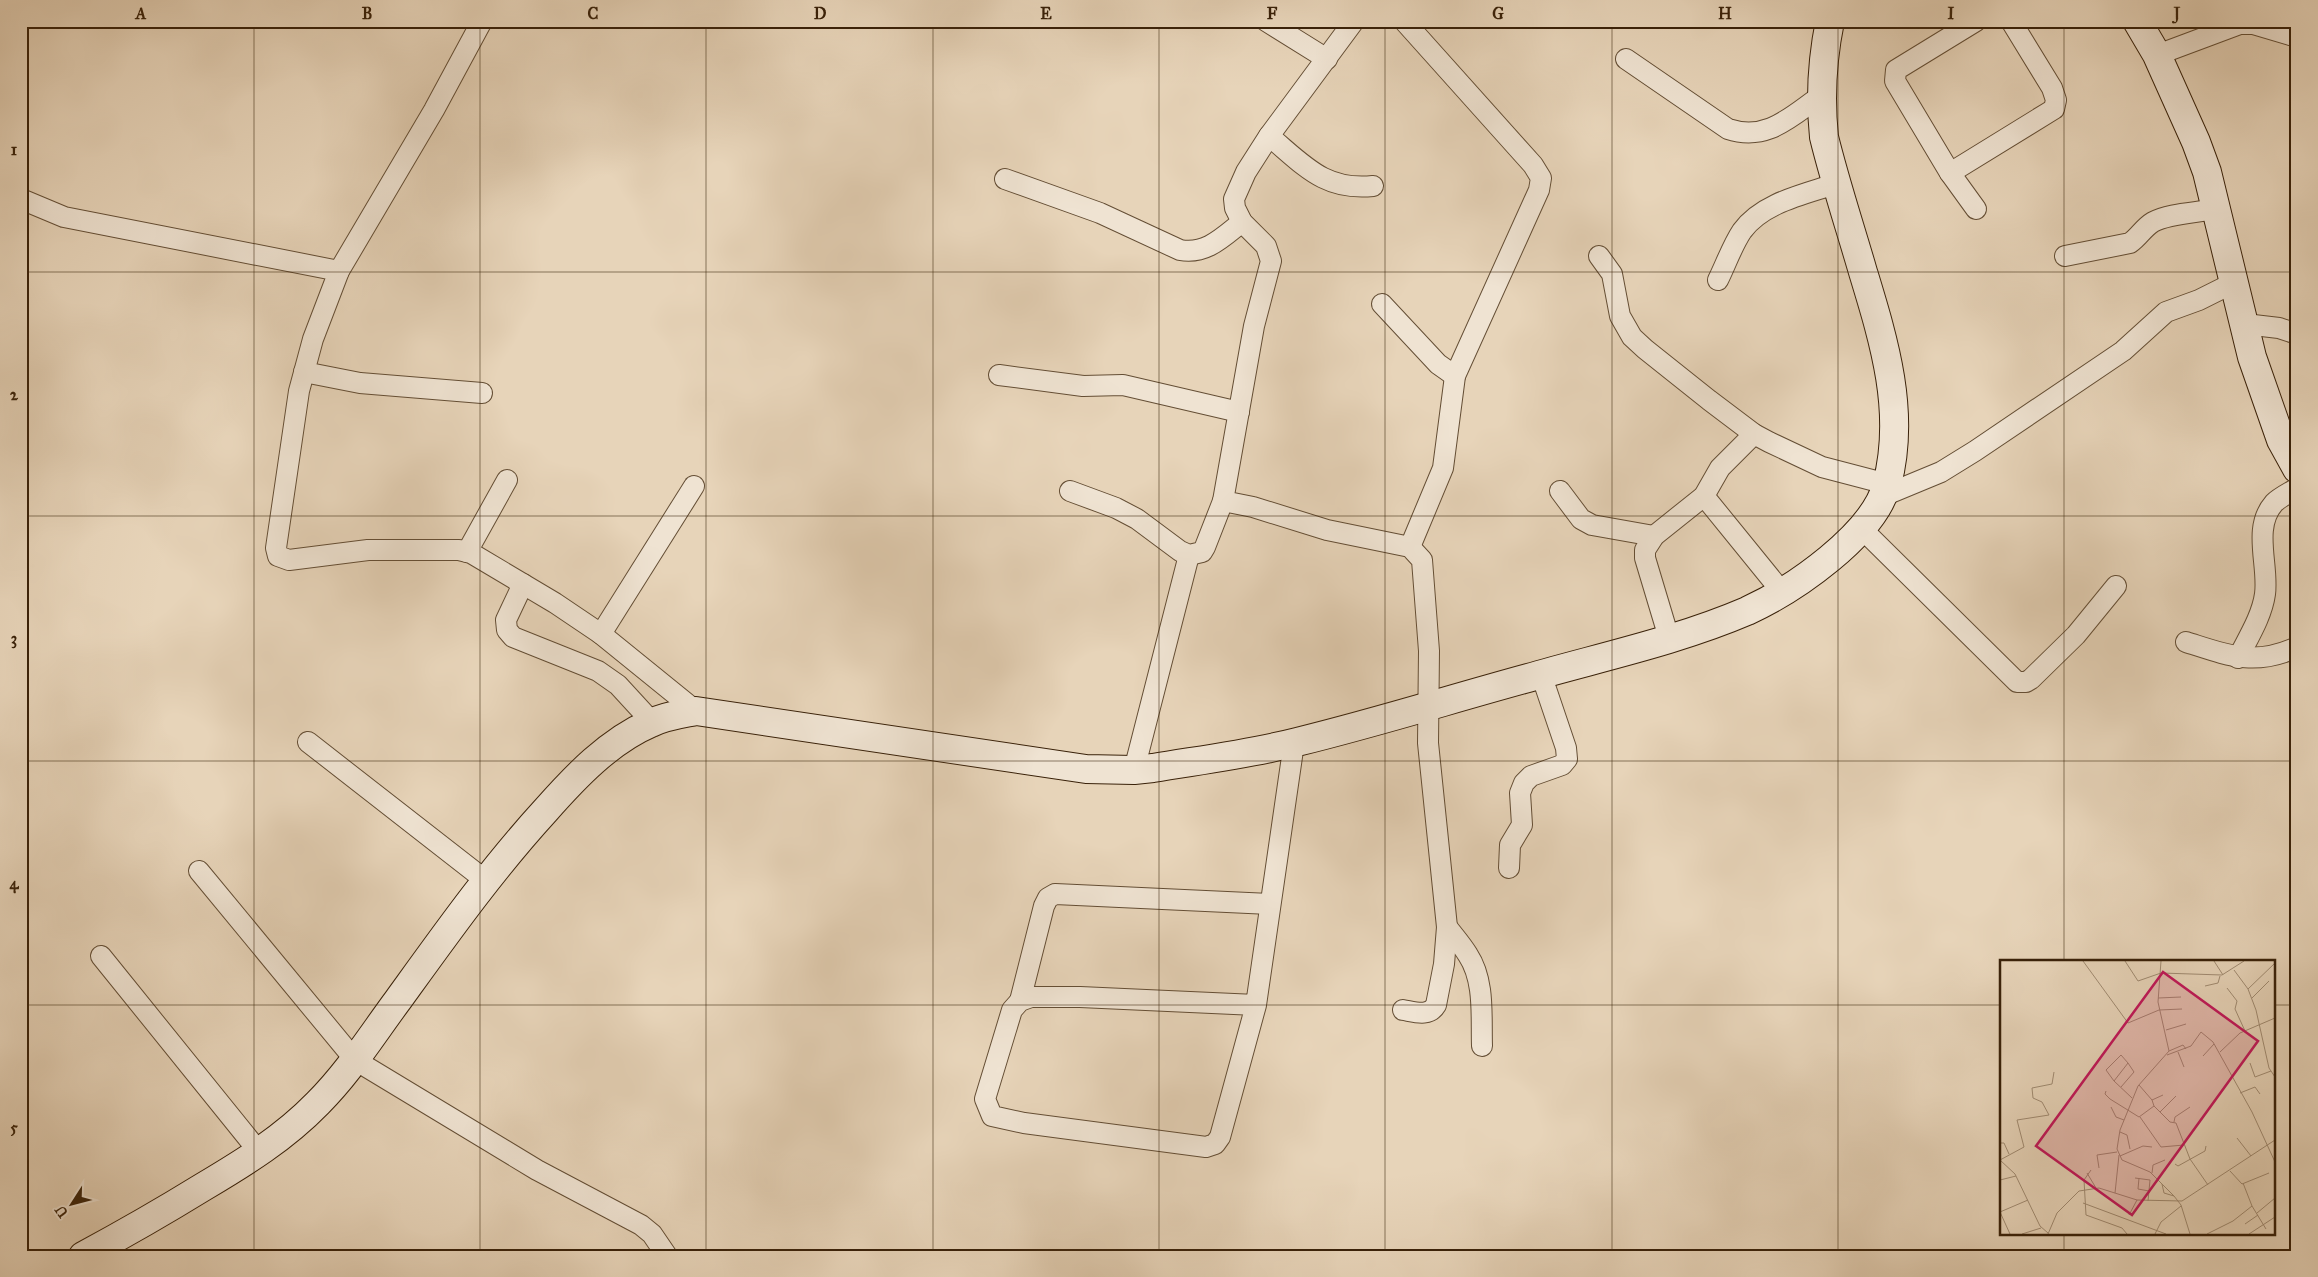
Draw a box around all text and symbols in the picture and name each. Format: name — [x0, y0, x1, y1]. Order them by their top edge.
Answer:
text: A — [135, 4, 147, 23]
text: B — [362, 4, 372, 23]
text: C — [588, 4, 599, 23]
text: D — [814, 4, 827, 23]
text: E — [1040, 4, 1052, 23]
text: F — [1267, 4, 1278, 23]
text: G — [1492, 4, 1504, 23]
text: H — [1718, 4, 1732, 23]
text: I — [1948, 4, 1955, 23]
text: J — [2172, 4, 2181, 24]
text: 1 — [11, 140, 18, 159]
text: 2 — [10, 385, 19, 404]
text: 3 — [11, 629, 17, 649]
text: 4 — [10, 874, 20, 894]
inset map — [2000, 960, 2276, 1234]
text: 5 — [10, 1118, 18, 1137]
north arrow — [48, 1180, 98, 1230]
text: U — [51, 1201, 72, 1221]

